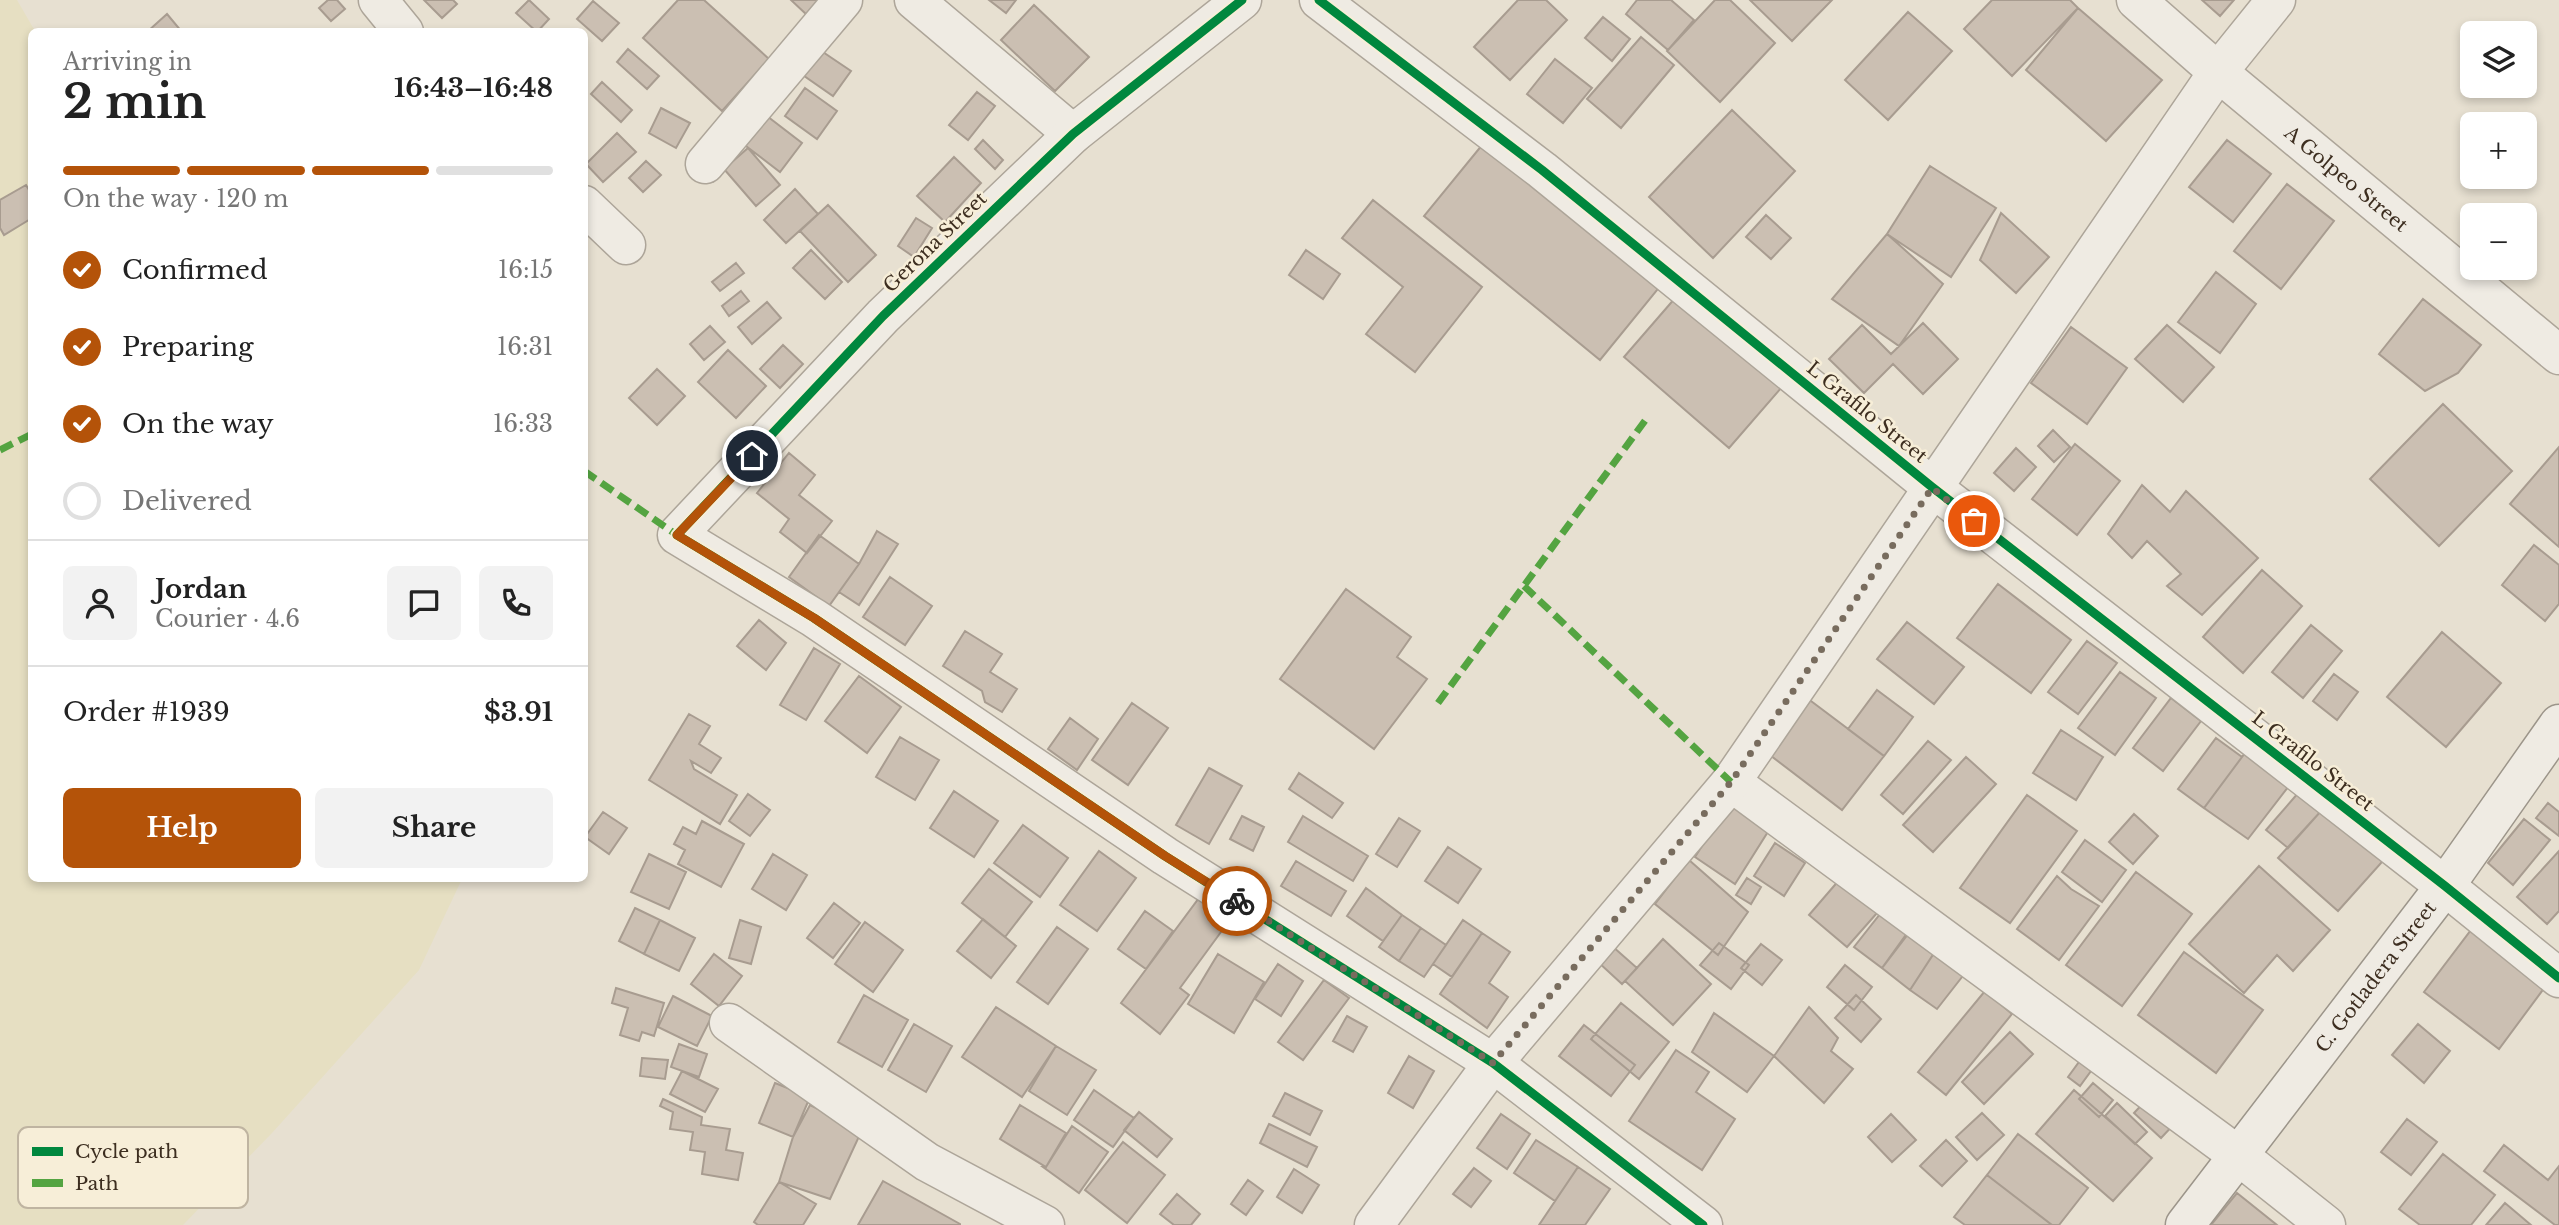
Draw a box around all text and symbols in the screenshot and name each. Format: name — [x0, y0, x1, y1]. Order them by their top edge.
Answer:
map controls — [2460, 21, 2537, 280]
button: layers — [2460, 21, 2537, 98]
text: Arriving in — [63, 48, 192, 76]
text: 16:43–16:48 — [394, 72, 553, 104]
text: 2 min — [63, 73, 206, 130]
button: + — [2460, 112, 2537, 189]
street label: A Golpeo Street — [2279, 120, 2413, 237]
text: On the way · 120 m — [63, 185, 288, 213]
street label: Gerona Street — [879, 186, 992, 297]
button: − — [2460, 203, 2537, 280]
icon: check — [63, 251, 101, 289]
text: Confirmed — [122, 254, 267, 286]
text: 16:15 — [498, 256, 553, 284]
icon: check — [63, 328, 101, 366]
text: Preparing — [122, 331, 254, 363]
text: 16:31 — [497, 333, 553, 361]
street label: L Grafilo Street — [1802, 356, 1933, 468]
icon: check — [63, 405, 101, 443]
text: On the way — [122, 408, 274, 440]
text: 16:33 — [493, 410, 553, 438]
pin — [722, 426, 782, 486]
icon: home — [733, 437, 771, 475]
text: Delivered — [122, 485, 252, 517]
pin — [1944, 491, 2004, 551]
icon: bag — [1955, 502, 1993, 540]
button: person — [63, 566, 137, 640]
button: chat — [387, 566, 461, 640]
button: phone — [479, 566, 553, 640]
text: Jordan — [155, 573, 247, 605]
text: Courier · 4.6 — [155, 605, 300, 633]
text: Order #1939 — [63, 696, 230, 728]
text: $3.91 — [484, 696, 553, 728]
street label: L Grafilo Street — [2247, 706, 2379, 816]
button: Help — [63, 788, 301, 868]
button: Share — [315, 788, 553, 868]
courier — [1202, 866, 1272, 936]
icon: bike — [1218, 882, 1256, 920]
street label: C. Gotladera Street — [2310, 896, 2441, 1057]
legend — [18, 1127, 248, 1208]
text: Cycle path — [75, 1140, 178, 1163]
text: Path — [75, 1172, 119, 1195]

